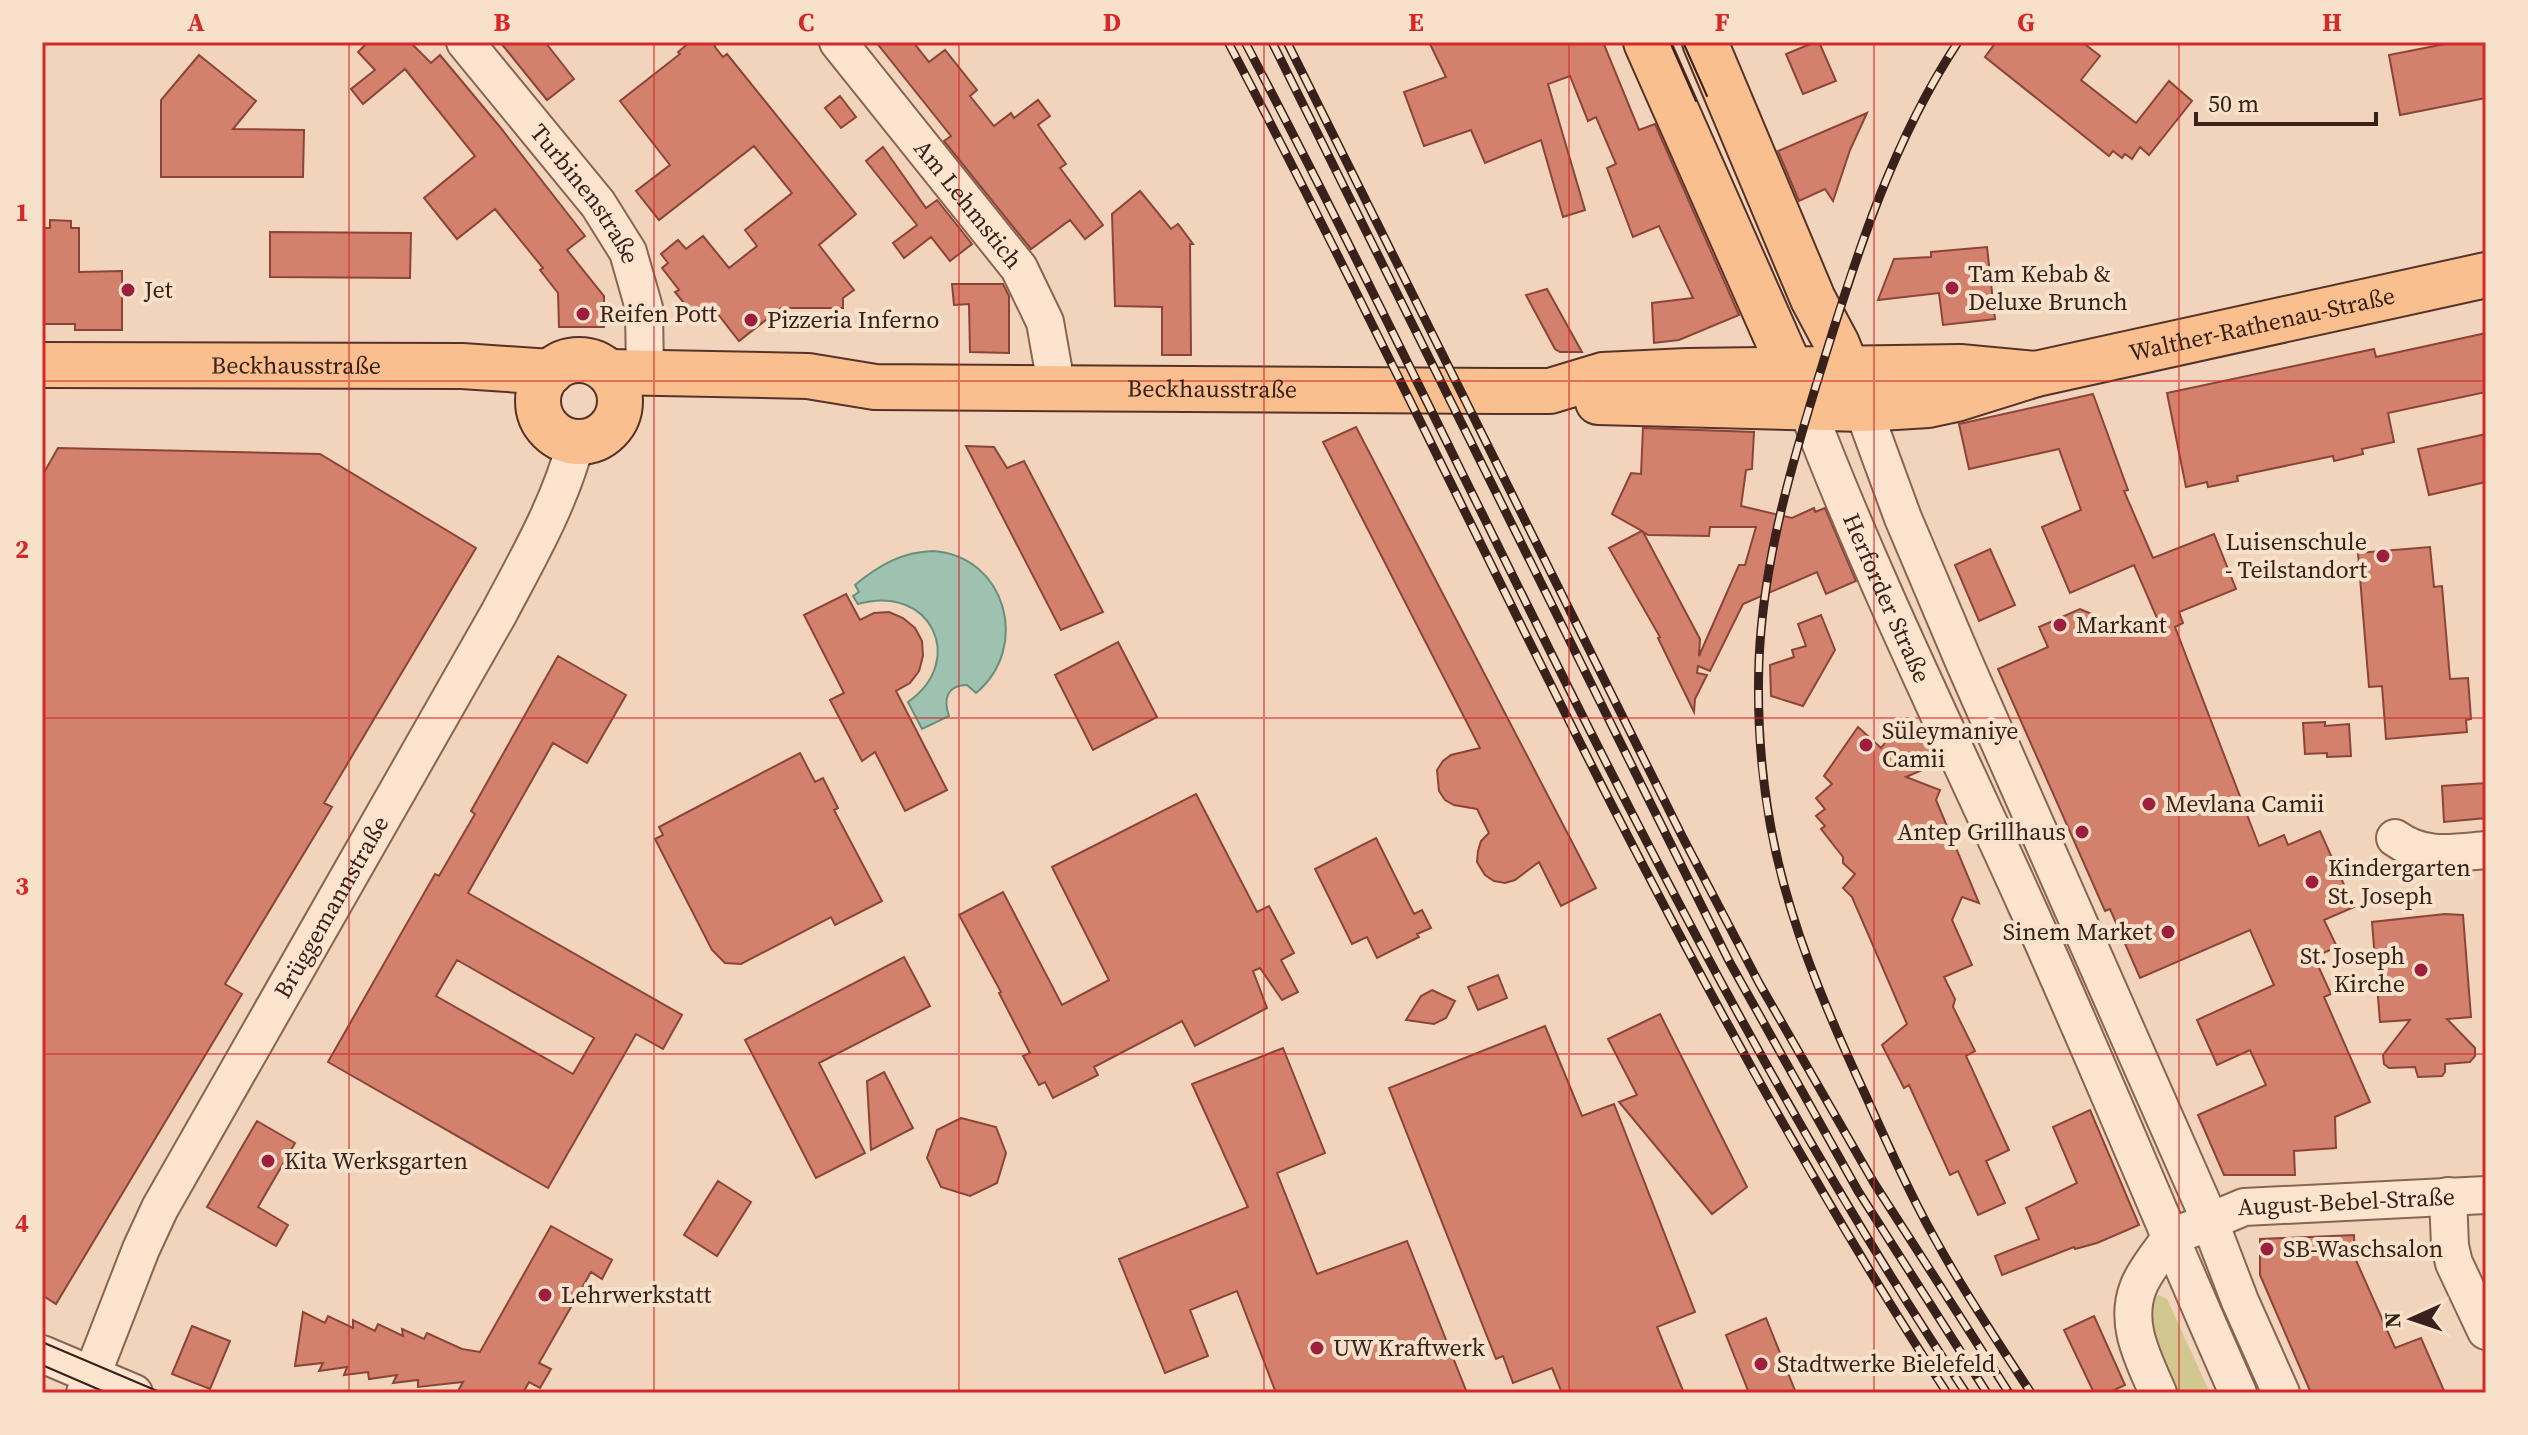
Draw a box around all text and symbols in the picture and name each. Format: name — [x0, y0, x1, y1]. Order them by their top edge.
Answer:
text: A — [187, 4, 205, 40]
text: B — [494, 4, 511, 40]
text: C — [798, 4, 814, 40]
text: D — [1103, 4, 1121, 40]
text: E — [1408, 4, 1424, 40]
text: F — [1714, 4, 1730, 40]
text: G — [2017, 4, 2035, 40]
text: H — [2322, 4, 2342, 40]
scale bar — [2196, 76, 2376, 126]
text: 50 m — [2208, 87, 2259, 120]
street label: Turbinenstraße — [523, 117, 647, 267]
street label: Am Lehmstich — [907, 133, 1030, 276]
text: 1 — [15, 194, 29, 230]
place label: Tam Kebab & Deluxe Brunch — [1968, 257, 2128, 318]
place label: Jet — [143, 273, 173, 306]
marker: Tam Kebab & Deluxe Brunch — [1943, 279, 1961, 297]
street label: Walther-Rathenau-Straße — [2126, 279, 2398, 369]
marker: Jet — [119, 281, 137, 299]
place label: Reifen Pott — [599, 297, 717, 330]
place label: Pizzeria Inferno — [767, 303, 939, 336]
marker: Reifen Pott — [574, 305, 592, 323]
marker: Pizzeria Inferno — [742, 311, 760, 329]
street label: Beckhausstraße — [211, 348, 381, 382]
street label: Beckhausstraße — [1127, 372, 1297, 406]
street label: Herforder Straße — [1835, 508, 1939, 688]
place label: Luisenschule - Teilstandort — [2225, 525, 2367, 586]
text: 2 — [15, 531, 29, 567]
marker: Luisenschule - Teilstandort — [2374, 547, 2392, 565]
place label: Markant — [2076, 608, 2167, 641]
marker: Markant — [2051, 616, 2069, 634]
place label: Süleymaniye Camii — [1882, 714, 2019, 775]
marker: Süleymaniye Camii — [1857, 736, 1875, 754]
place label: Mevlana Camii — [2165, 787, 2324, 820]
marker: Mevlana Camii — [2140, 795, 2158, 813]
street label: Brüggemannstraße — [266, 809, 396, 1004]
place label: Antep Grillhaus — [1897, 815, 2066, 848]
marker: Antep Grillhaus — [2073, 823, 2091, 841]
place label: Kindergarten St. Joseph — [2328, 851, 2471, 912]
text: 3 — [15, 868, 29, 904]
marker: Kindergarten St. Joseph — [2303, 873, 2321, 891]
place label: Sinem Market — [2003, 915, 2152, 948]
marker: Sinem Market — [2159, 923, 2177, 941]
place label: St. Joseph Kirche — [2300, 939, 2405, 1000]
marker: St. Joseph Kirche — [2412, 961, 2430, 979]
place label: Kita Werksgarten — [284, 1144, 468, 1177]
marker: Kita Werksgarten — [259, 1152, 277, 1170]
street label: August-Bebel-Straße — [2237, 1180, 2456, 1223]
text: 4 — [15, 1205, 29, 1241]
place label: SB-Waschsalon — [2283, 1232, 2443, 1265]
marker: SB-Waschsalon — [2258, 1240, 2276, 1258]
place label: Lehrwerkstatt — [561, 1278, 711, 1311]
north arrow — [2372, 1279, 2452, 1359]
marker: Lehrwerkstatt — [536, 1286, 554, 1304]
text: N — [2377, 1311, 2407, 1329]
place label: UW Kraftwerk — [1333, 1331, 1486, 1364]
marker: UW Kraftwerk — [1308, 1339, 1326, 1357]
place label: Stadtwerke Bielefeld — [1777, 1347, 1996, 1380]
marker: Stadtwerke Bielefeld — [1752, 1355, 1770, 1373]

